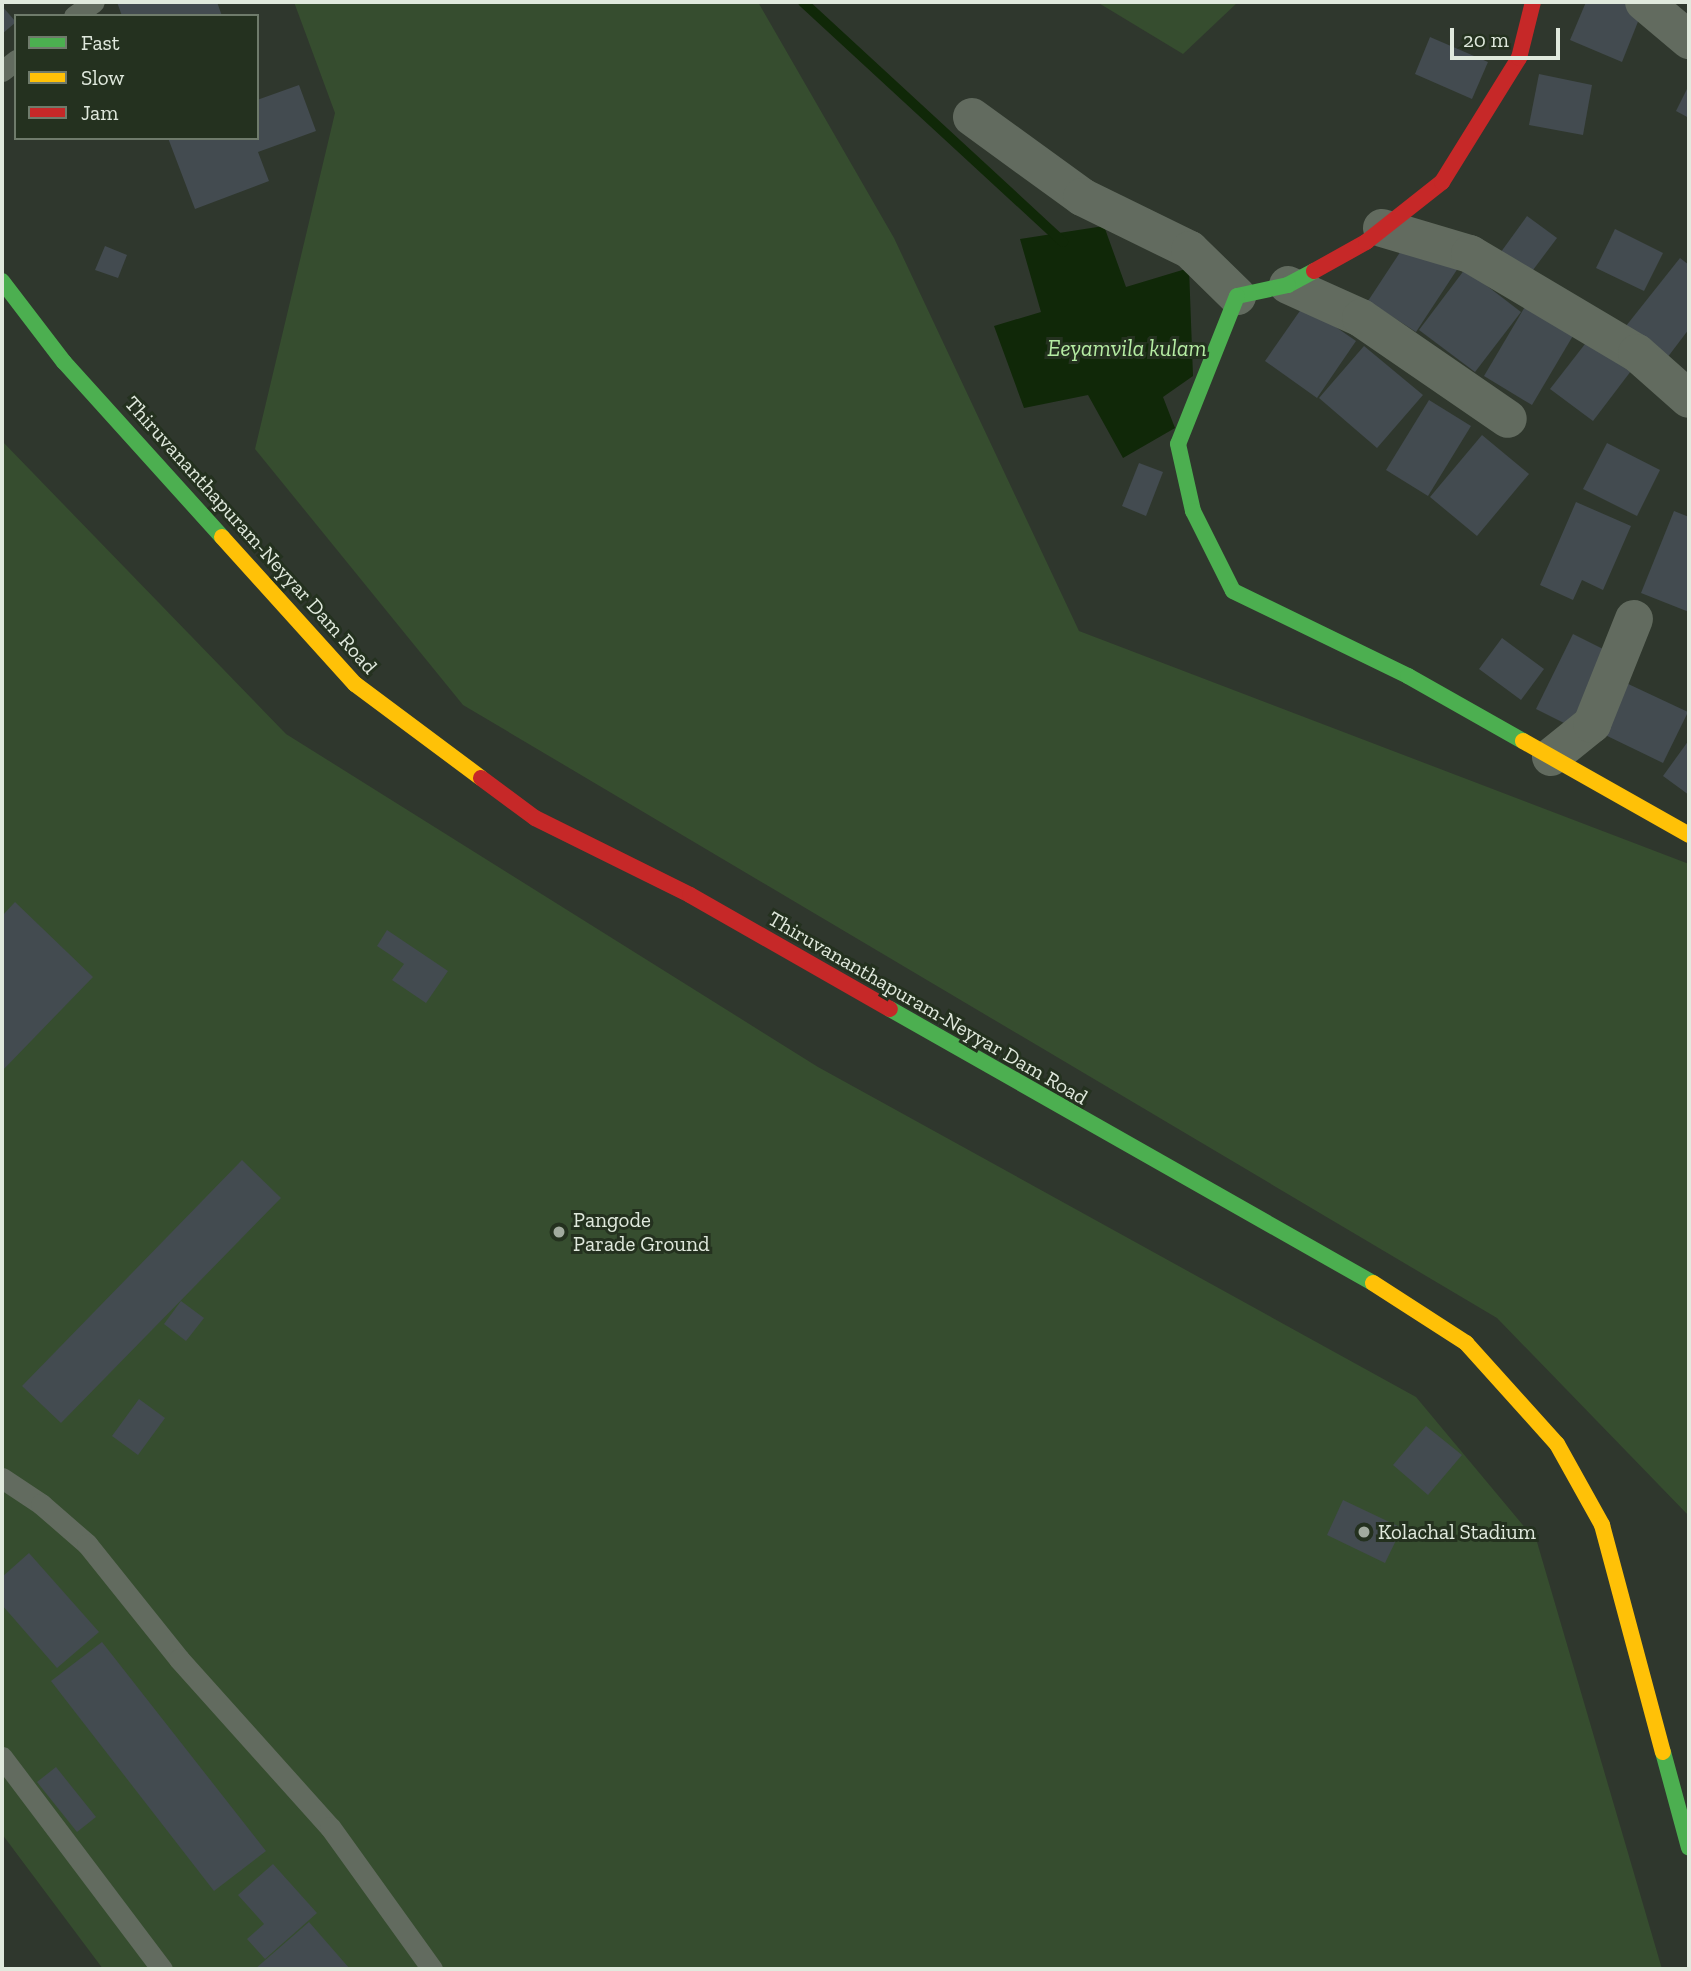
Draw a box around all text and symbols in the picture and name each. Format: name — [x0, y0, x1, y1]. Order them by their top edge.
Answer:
legend — [14, 14, 259, 140]
scale bar — [1453, 14, 1563, 58]
text: 20 m — [1463, 27, 1509, 52]
text: Fast — [81, 30, 120, 55]
text: Slow — [81, 65, 124, 90]
text: Jam — [81, 100, 118, 125]
water label: Eeyamvila kulam — [1047, 334, 1207, 362]
street label: Thiruvananthapuram-Neyyar Dam Road — [119, 391, 383, 679]
street label: Thiruvananthapuram-Neyyar Dam Road — [764, 906, 1092, 1110]
place label: Pangode Parade Ground — [573, 1207, 710, 1257]
marker: Pangode Parade Ground — [551, 1224, 567, 1240]
place label: Kolachal Stadium — [1378, 1519, 1536, 1545]
marker: Kolachal Stadium — [1356, 1524, 1372, 1540]

